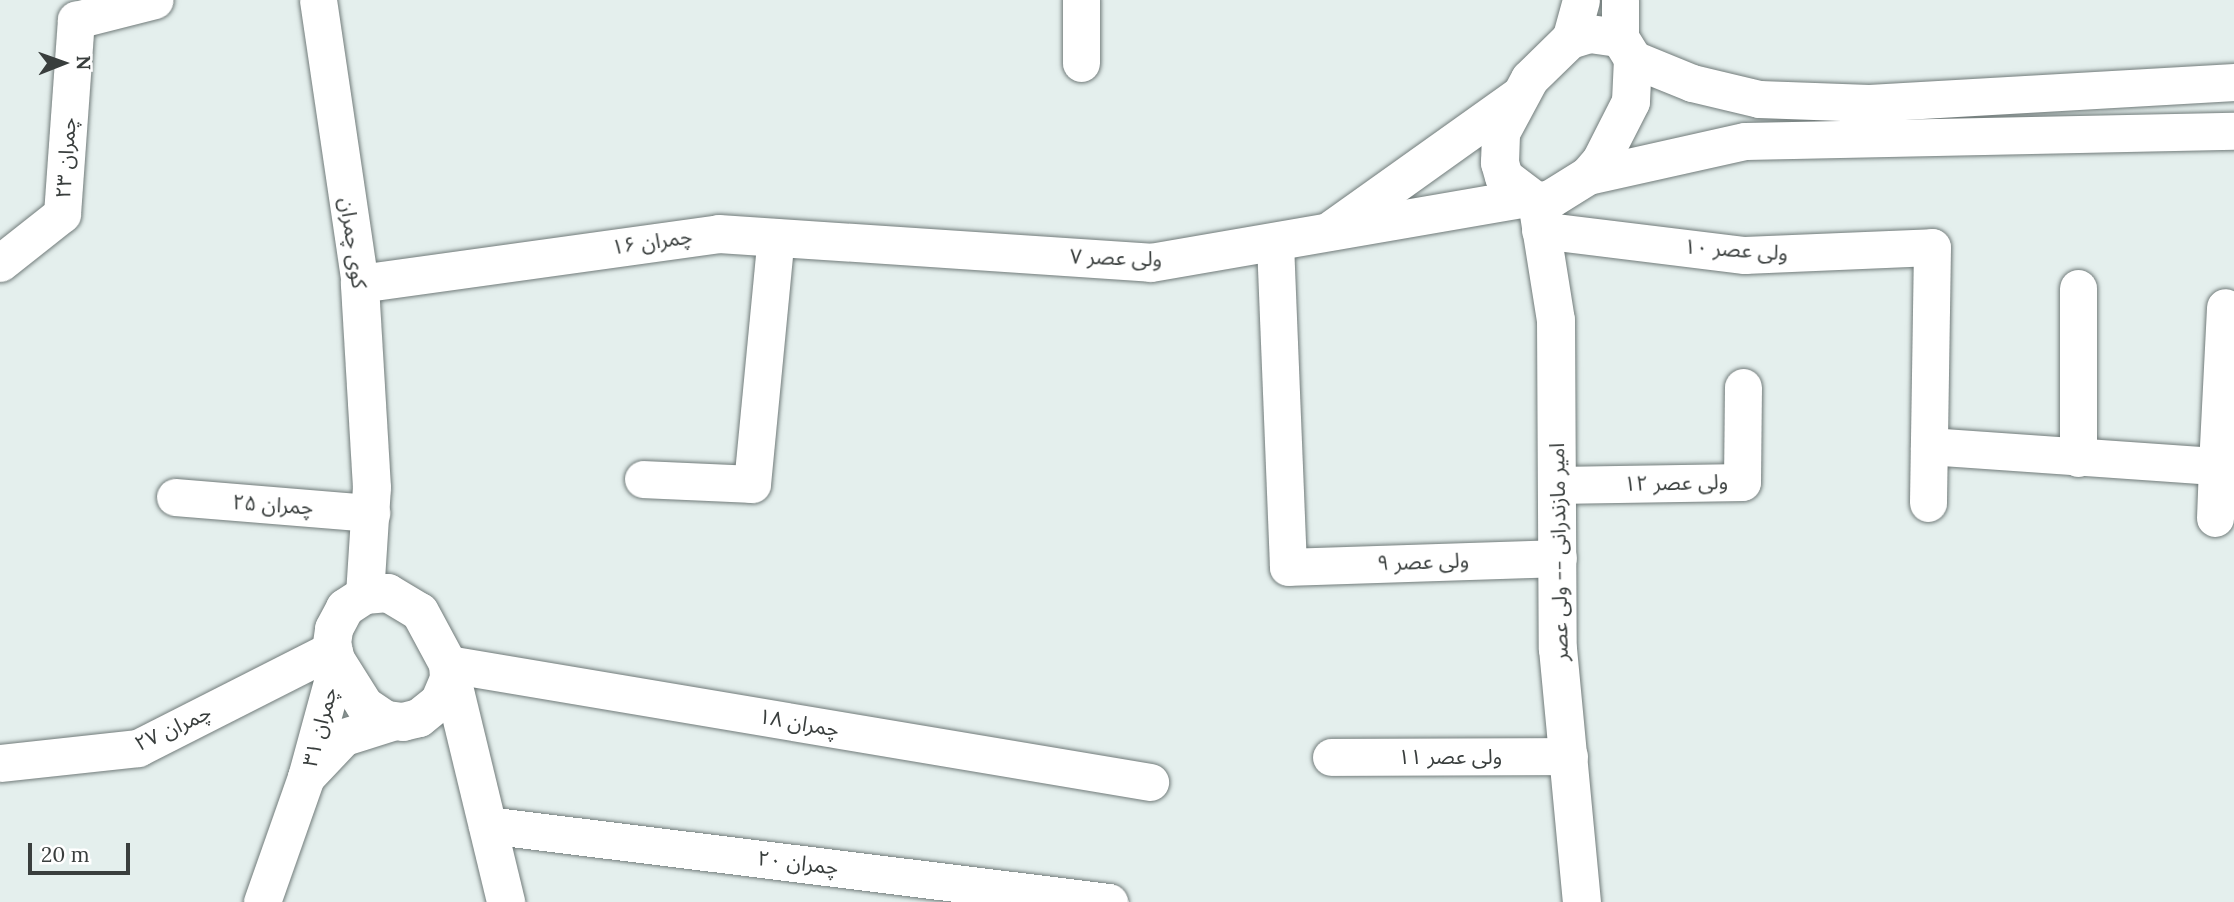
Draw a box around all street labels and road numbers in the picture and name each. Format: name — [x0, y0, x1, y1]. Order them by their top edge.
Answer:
street label: چمران ۲۳ — [51, 117, 81, 199]
street label: کوی چمران — [334, 196, 372, 290]
street label: چمران ۱۶ — [610, 224, 694, 260]
street label: ولی عصر ۱۰ — [1683, 234, 1789, 266]
street label: ولی عصر ۷ — [1070, 244, 1162, 272]
street label: امیر مازندرانی -- ولی عصر — [1544, 443, 1574, 661]
street label: ولی عصر ۱۲ — [1624, 469, 1728, 497]
street label: چمران ۲۵ — [232, 490, 314, 520]
street label: ولی عصر ۹ — [1377, 548, 1469, 576]
street label: چمران ۳۱ — [297, 685, 343, 769]
street label: چمران ۲۷ — [131, 699, 215, 757]
street label: چمران ۱۸ — [757, 704, 841, 742]
street label: ولی عصر ۱۱ — [1398, 744, 1502, 770]
street label: چمران ۲۰ — [756, 846, 840, 880]

